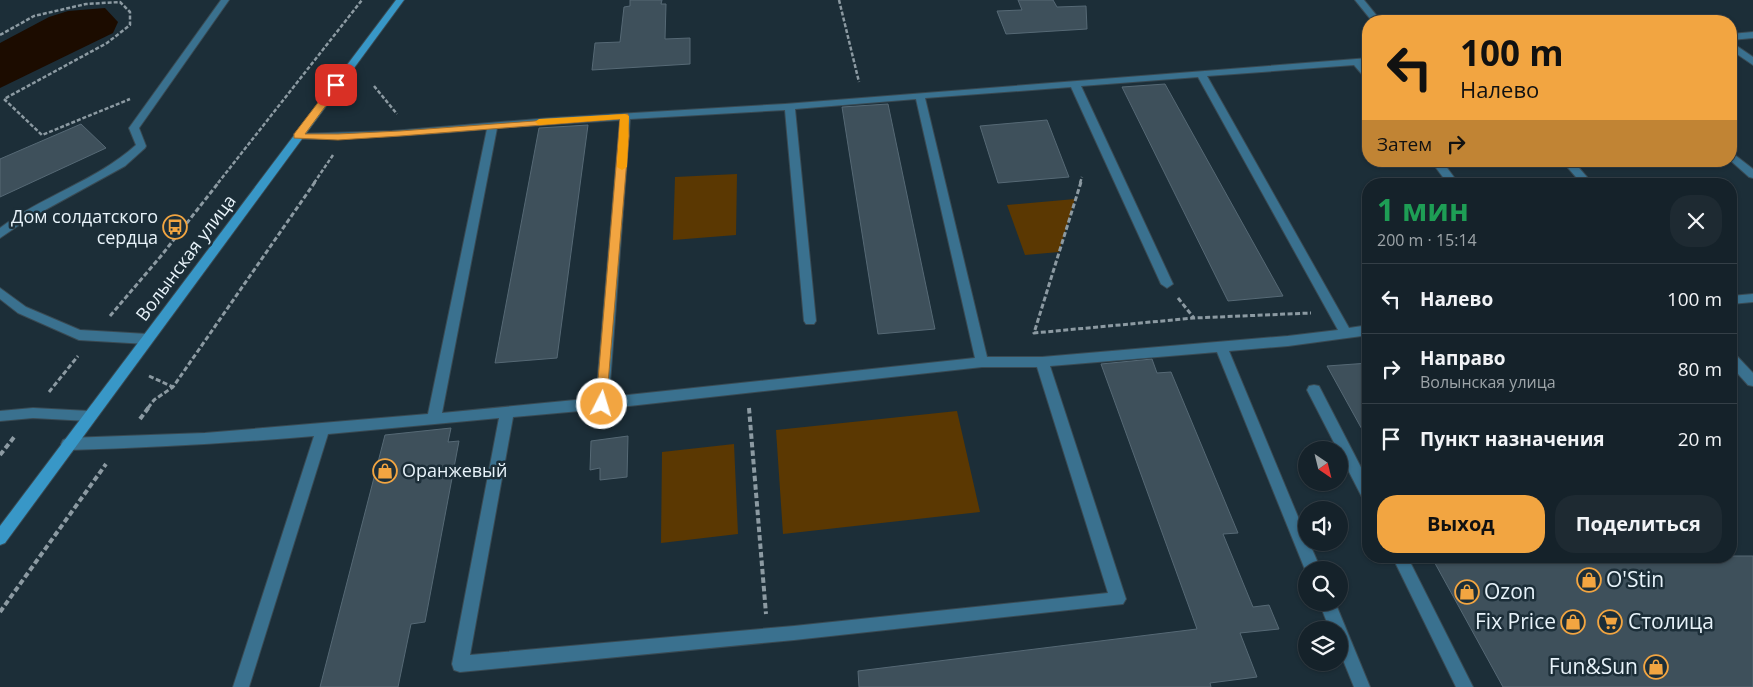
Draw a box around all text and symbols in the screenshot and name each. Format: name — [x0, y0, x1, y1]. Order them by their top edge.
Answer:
text: 100 m — [1460, 29, 1564, 76]
icon: left — [1377, 35, 1442, 100]
pin — [315, 64, 357, 106]
icon: arrive — [322, 71, 350, 99]
text: Налево — [1460, 74, 1539, 104]
icon: right — [1442, 130, 1470, 158]
text: Затем — [1377, 131, 1432, 157]
street label: Волынская улица — [130, 189, 241, 326]
text: 1 мин — [1377, 189, 1469, 230]
button: close — [1670, 195, 1722, 247]
place label: Дом солдатского сердца — [11, 204, 158, 249]
bus stop icon: Дом солдатского сердца — [162, 214, 188, 240]
text: 200 m · 15:14 — [1377, 229, 1477, 251]
icon: left — [1377, 285, 1405, 313]
text: Налево — [1420, 286, 1493, 312]
text: 100 m — [1667, 286, 1722, 312]
text: Направо — [1420, 345, 1506, 371]
icon: right — [1377, 355, 1405, 383]
text: 80 m — [1678, 356, 1722, 382]
text: Волынская улица — [1420, 371, 1556, 393]
position arrow — [575, 377, 627, 429]
icon: arrive — [1377, 425, 1405, 453]
text: Пункт назначения — [1420, 426, 1605, 452]
text: 20 m — [1678, 426, 1722, 452]
north arrow — [1298, 441, 1348, 491]
map controls — [1298, 441, 1348, 671]
shop icon: Оранжевый — [372, 458, 398, 484]
place label: Оранжевый — [402, 458, 507, 482]
button: Выход — [1377, 495, 1545, 553]
button: Поделиться — [1555, 495, 1722, 553]
button: sound — [1298, 501, 1348, 551]
button: search — [1298, 561, 1348, 611]
place label: O'Stin — [1606, 565, 1664, 593]
shop icon: O'Stin — [1576, 567, 1602, 593]
place label: Ozon — [1484, 577, 1536, 605]
shop icon: Ozon — [1454, 579, 1480, 605]
place label: Fix Price — [1475, 607, 1556, 635]
place label: Столица — [1628, 607, 1714, 635]
shop icon: Fix Price — [1560, 609, 1586, 635]
supermarket icon: Столица — [1597, 609, 1623, 635]
button: layers — [1298, 621, 1348, 671]
place label: Fun&Sun — [1549, 652, 1638, 680]
shop icon: Fun&Sun — [1643, 654, 1669, 680]

